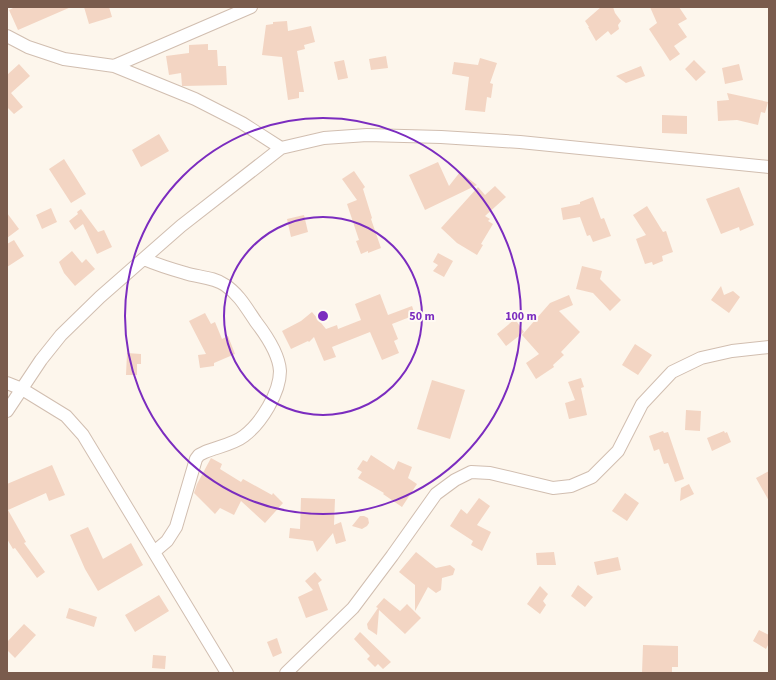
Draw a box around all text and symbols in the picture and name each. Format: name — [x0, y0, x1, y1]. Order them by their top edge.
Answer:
text: 50 m — [409, 308, 435, 325]
text: 100 m — [505, 308, 537, 325]
centre of rings — [316, 309, 330, 323]

